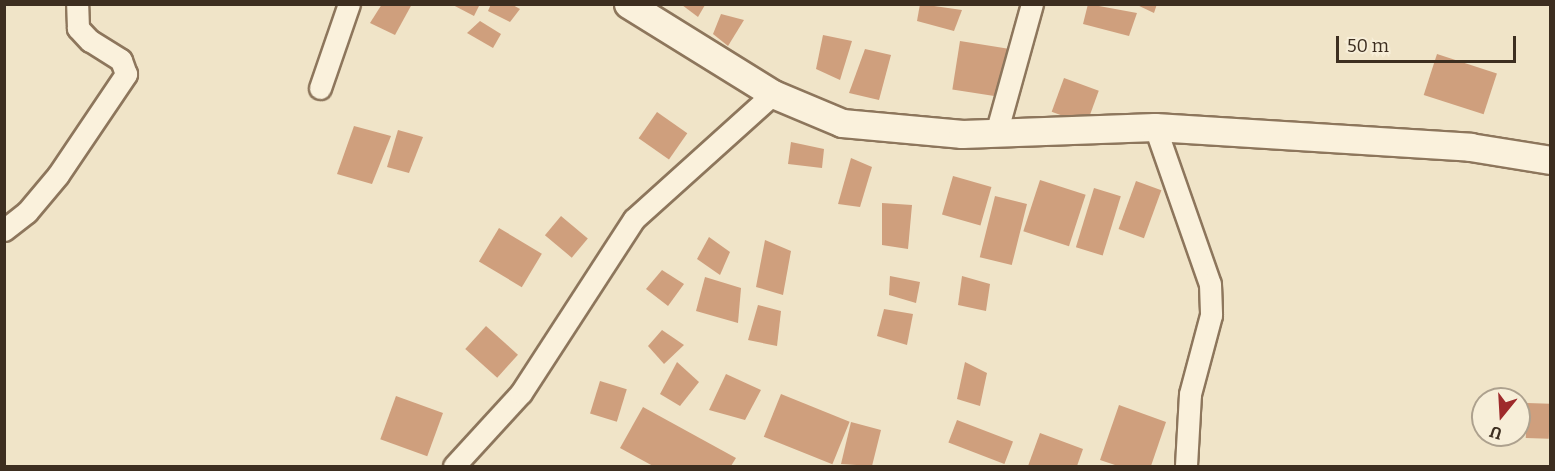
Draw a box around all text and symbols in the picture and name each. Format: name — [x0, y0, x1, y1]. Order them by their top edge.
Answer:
scale bar — [1339, 24, 1519, 62]
text: 50 m — [1347, 35, 1389, 57]
north arrow — [1471, 387, 1531, 447]
text: U — [1487, 422, 1504, 444]

